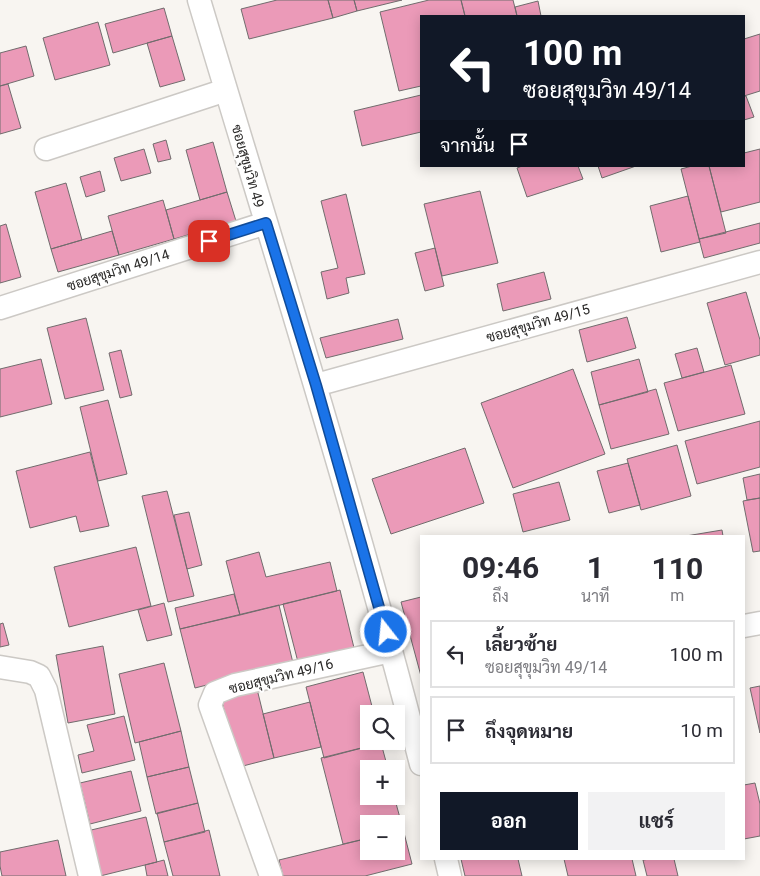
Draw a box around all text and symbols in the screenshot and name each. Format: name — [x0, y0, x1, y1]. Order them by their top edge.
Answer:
text: 100 m — [523, 33, 622, 74]
icon: left — [440, 35, 505, 100]
text: ซอยสุขุมวิท 49/14 — [523, 78, 691, 103]
street label: ซอยสุขุมวิท 49 — [227, 123, 267, 210]
icon: arrive — [505, 130, 533, 158]
text: จากนั้น — [440, 134, 495, 157]
pin — [188, 220, 230, 262]
icon: arrive — [195, 227, 223, 255]
street label: ซอยสุขุมวิท 49/14 — [65, 246, 172, 296]
street label: ซอยสุขุมวิท 49/15 — [484, 301, 592, 347]
text: 09:46 — [462, 550, 539, 585]
text: 1 — [587, 550, 604, 585]
text: 110 — [651, 551, 703, 586]
text: m — [670, 586, 684, 605]
text: ถึง — [492, 587, 509, 606]
text: นาที — [581, 587, 610, 606]
position arrow — [359, 605, 411, 657]
text: เลี้ยวซ้าย — [485, 633, 557, 656]
icon: left — [442, 640, 470, 668]
text: 100 m — [670, 643, 723, 666]
street label: ซอยสุขุมวิท 49/16 — [227, 655, 335, 699]
text: ซอยสุขุมวิท 49/14 — [485, 658, 607, 677]
map controls — [360, 705, 405, 860]
button: search — [360, 705, 405, 750]
icon: arrive — [442, 716, 470, 744]
text: 10 m — [680, 719, 723, 742]
text: ถึงจุดหมาย — [485, 720, 573, 743]
button: + — [360, 760, 405, 805]
button: ออก — [440, 792, 578, 850]
button: แชร์ — [588, 792, 725, 850]
button: − — [360, 815, 405, 860]

